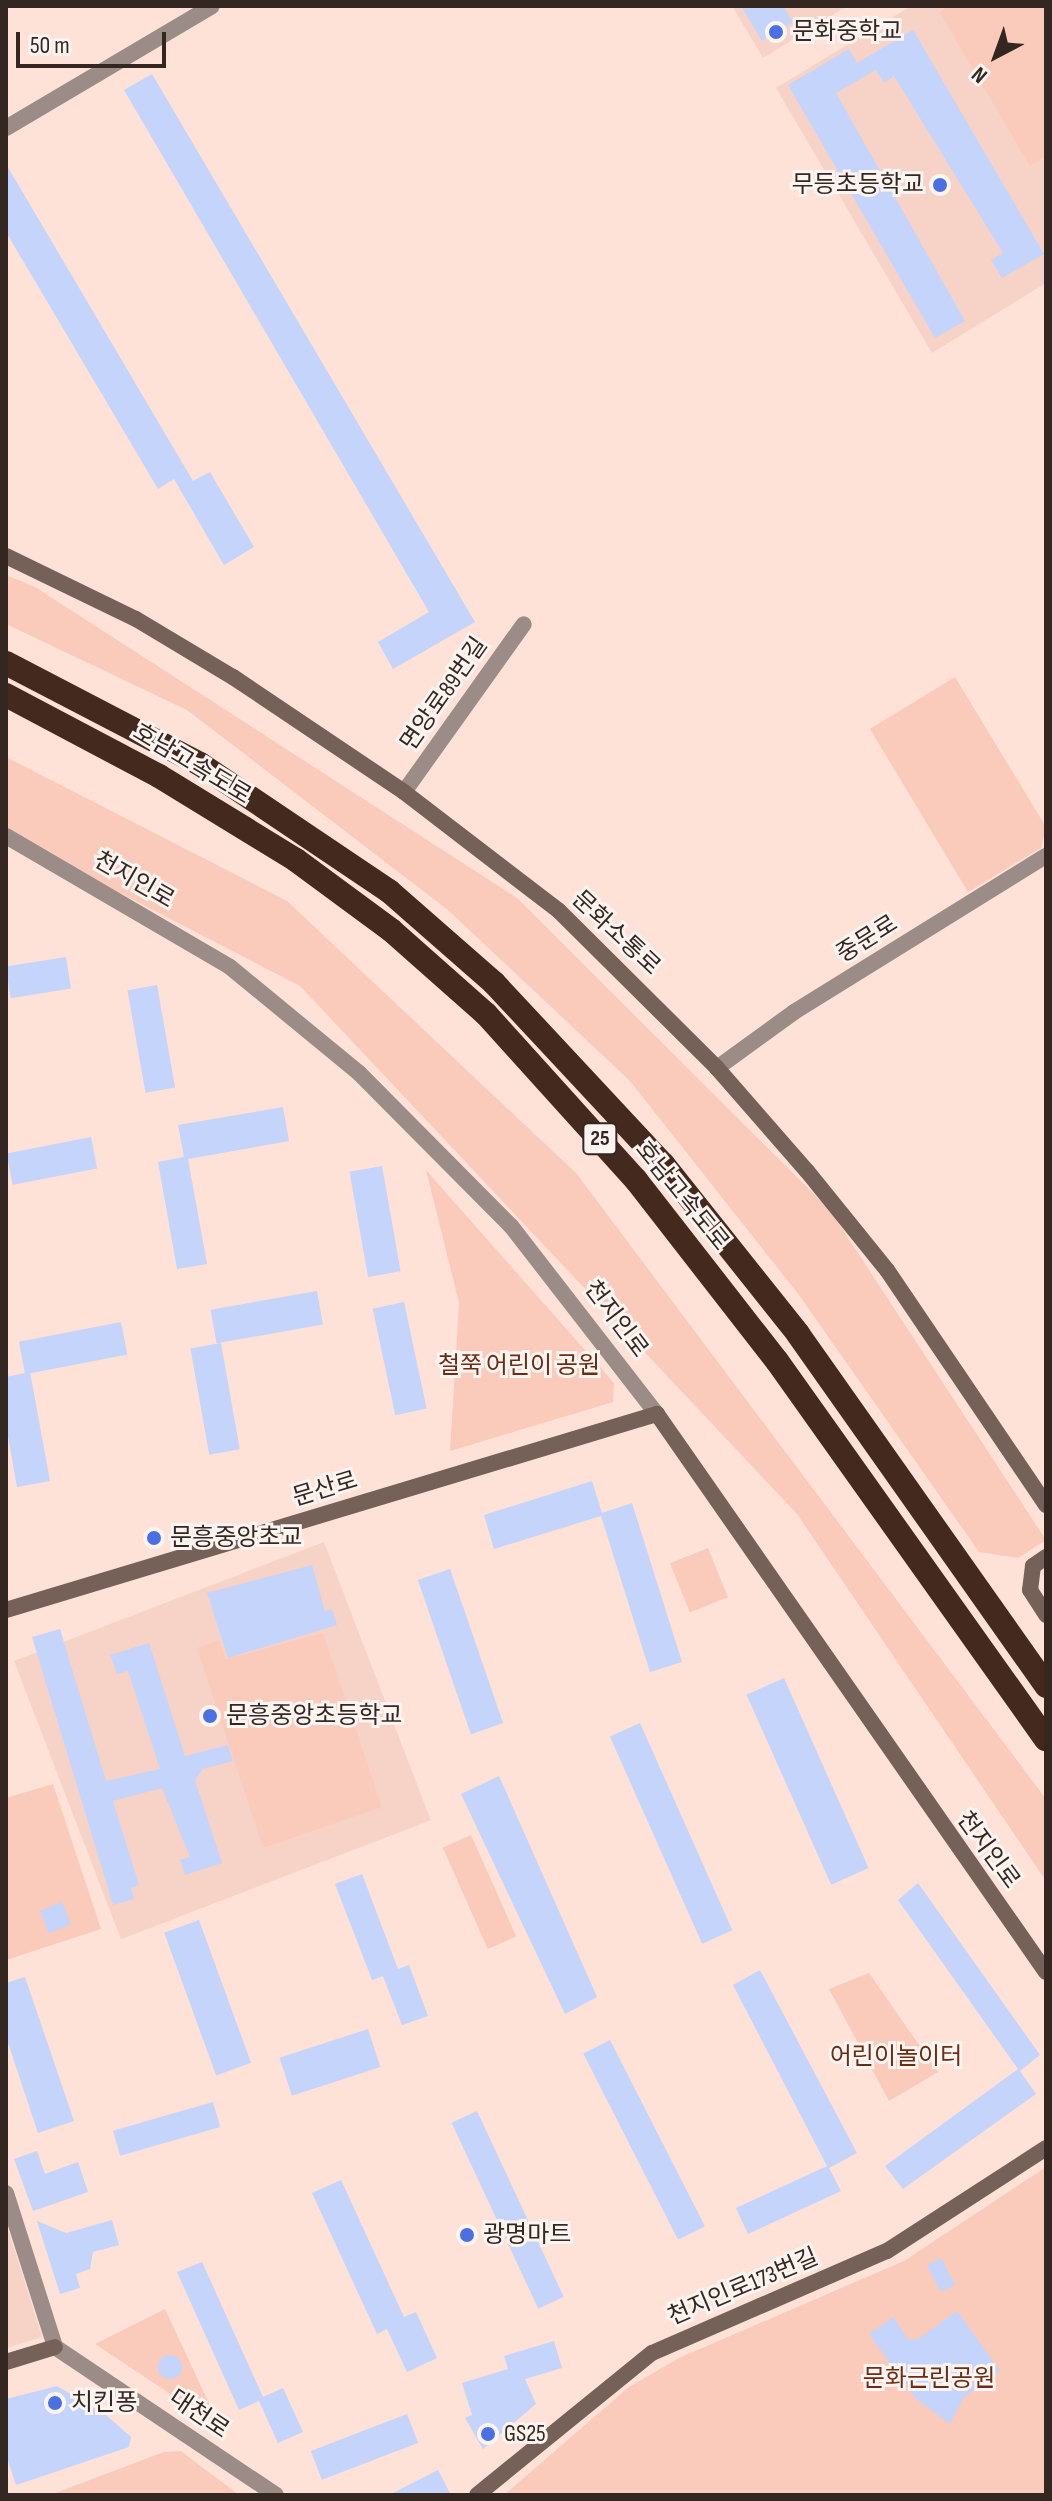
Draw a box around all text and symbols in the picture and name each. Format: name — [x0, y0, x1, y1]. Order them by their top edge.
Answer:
scale bar — [20, 16, 170, 66]
north arrow — [956, 16, 1036, 96]
place label: 문화중학교 — [792, 18, 902, 46]
marker: 문화중학교 — [767, 23, 785, 41]
text: 50 m — [30, 31, 70, 60]
text: N — [967, 60, 993, 89]
place label: 무등초등학교 — [792, 171, 924, 199]
marker: 무등초등학교 — [931, 176, 949, 194]
street label: 면앙로89번길 — [394, 632, 494, 756]
street label: 호남고속도로 — [128, 718, 256, 810]
street label: 천지인로 — [89, 845, 179, 915]
street label: 문화소통로 — [566, 885, 666, 981]
street label: 중문로 — [831, 909, 903, 969]
road number: 25 — [582, 1121, 618, 1157]
street label: 호남고속도로 — [629, 1135, 735, 1257]
street label: 천지인로 — [578, 1275, 654, 1363]
park label: 철쭉 어린이 공원 — [438, 1352, 600, 1380]
street label: 문산로 — [289, 1466, 361, 1512]
place label: 문흥중앙초교 — [170, 1524, 302, 1552]
marker: 문흥중앙초교 — [145, 1529, 163, 1547]
place label: 문흥중앙초등학교 — [226, 1702, 403, 1730]
marker: 문흥중앙초등학교 — [201, 1707, 219, 1725]
street label: 천지인로 — [950, 1806, 1026, 1894]
park label: 어린이놀이터 — [830, 2043, 962, 2071]
place label: 광명마트 — [483, 2221, 571, 2249]
marker: 광명마트 — [458, 2226, 476, 2244]
street label: 천지인로173번길 — [663, 2242, 823, 2332]
park label: 문화근린공원 — [863, 2365, 995, 2393]
street label: 대천로 — [163, 2384, 235, 2444]
place label: 치킨퐁 — [71, 2389, 137, 2417]
marker: 치킨퐁 — [46, 2394, 64, 2412]
place label: GS25 — [504, 2420, 546, 2448]
marker: GS25 — [479, 2425, 497, 2443]

